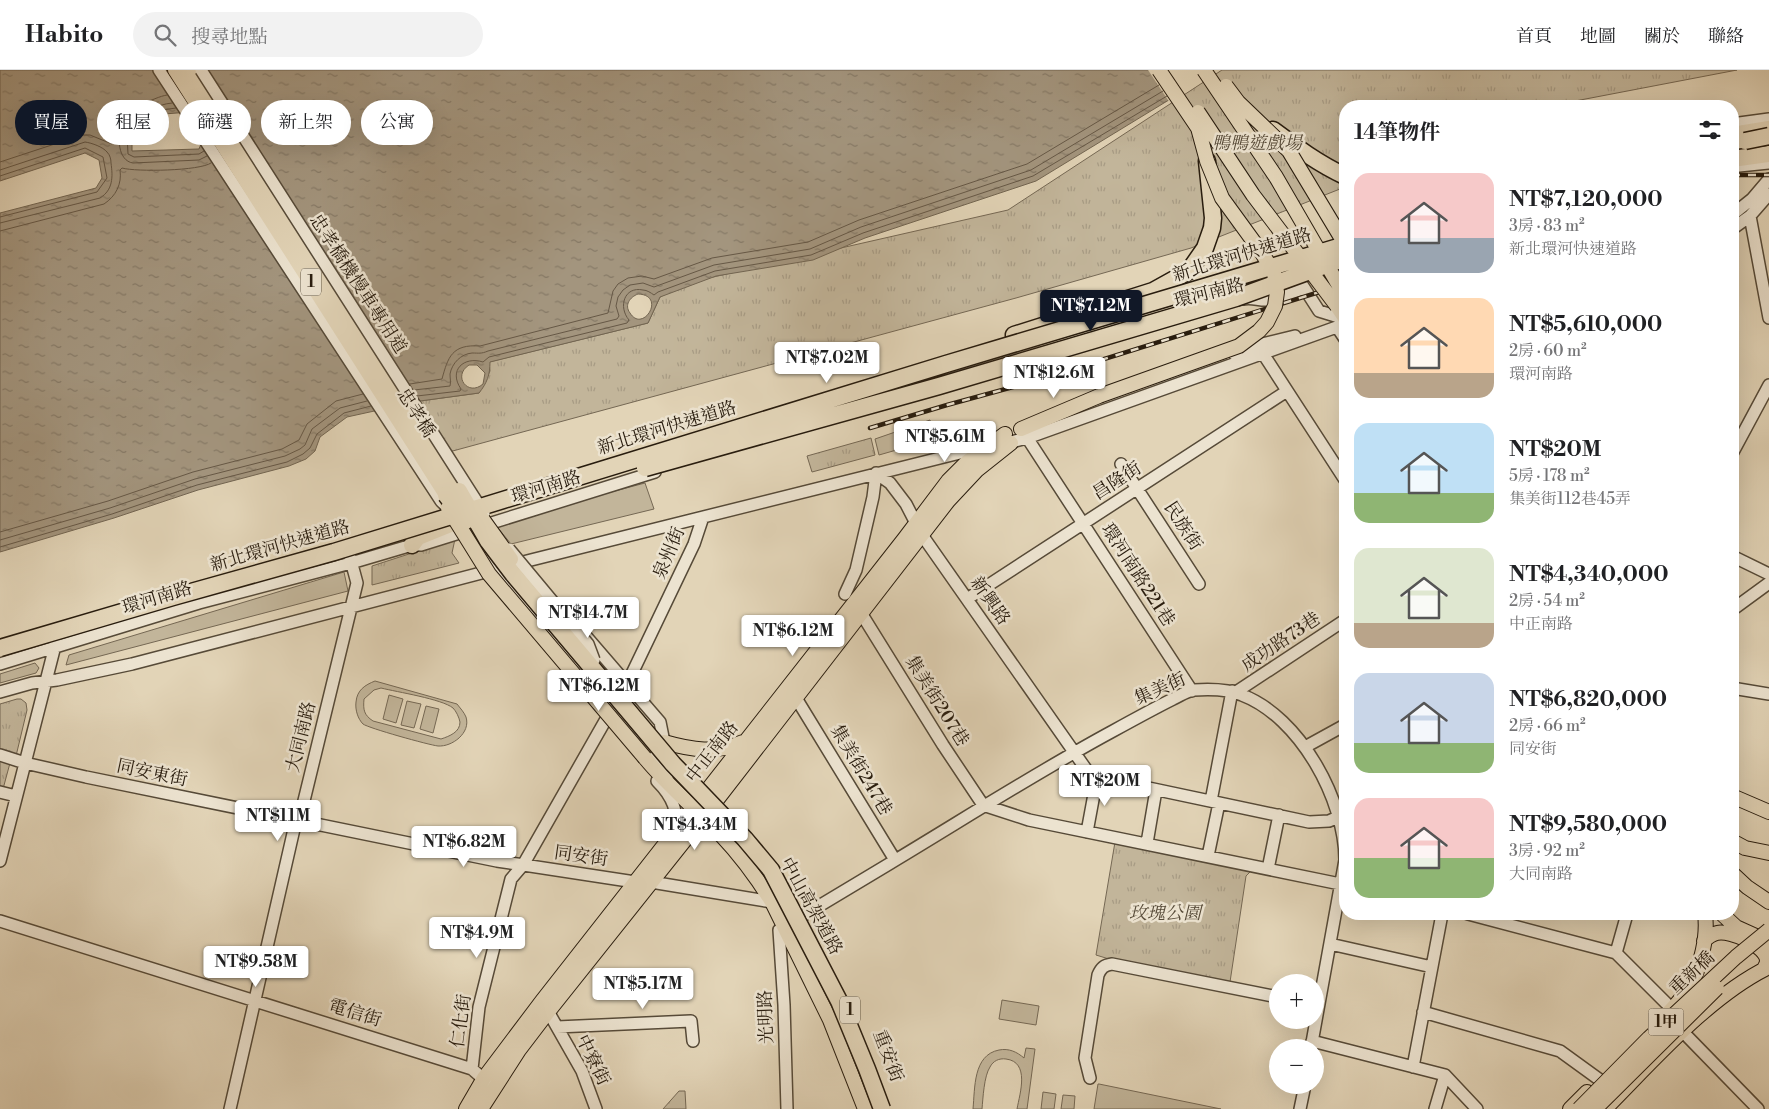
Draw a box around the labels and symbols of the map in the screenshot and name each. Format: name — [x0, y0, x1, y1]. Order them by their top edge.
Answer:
park label: 鴨鴨遊戲場 — [1212, 132, 1304, 155]
street label: 忠孝橋機慢車專用道 — [304, 210, 412, 358]
street label: 新北環河快速道路 — [1170, 223, 1314, 287]
road number: 1 — [301, 268, 321, 296]
street label: 環河南路 — [1171, 273, 1247, 313]
pin: NT$7.12M — [1039, 290, 1143, 332]
pin: NT$7.02M — [775, 342, 879, 384]
pin: NT$12.6M — [1002, 356, 1106, 399]
street label: 忠孝橋 — [392, 384, 440, 442]
street label: 新北環河快速道路 — [595, 396, 739, 460]
pin: NT$5.61M — [893, 420, 997, 463]
street label: 昌隆街 — [1088, 457, 1146, 505]
street label: 環河南路 — [508, 465, 584, 509]
street label: 民族街 — [1159, 497, 1207, 555]
street label: 新北環河快速道路 — [208, 515, 352, 577]
street label: 環河南路221巷 — [1096, 519, 1180, 631]
street label: 泉州街 — [648, 524, 690, 582]
street label: 新興路 — [965, 572, 1015, 630]
street label: 環河南路 — [119, 576, 195, 620]
pin: NT$14.7M — [536, 596, 640, 639]
street label: 成功路73巷 — [1237, 607, 1325, 677]
pin: NT$6.12M — [741, 614, 845, 657]
street label: 集美街207巷 — [900, 651, 974, 751]
street label: 集美街 — [1131, 668, 1189, 710]
pin: NT$6.12M — [547, 670, 651, 712]
street label: 大同南路 — [281, 699, 321, 775]
street label: 中正南路 — [681, 717, 743, 787]
street label: 集美街247巷 — [825, 721, 897, 819]
street label: 同安東街 — [114, 754, 190, 792]
pin: NT$20M — [1064, 764, 1146, 807]
pin: NT$11M — [237, 800, 319, 842]
pin: NT$4.34M — [643, 808, 747, 851]
pin: NT$6.82M — [412, 826, 516, 868]
street label: 同安街 — [553, 841, 609, 871]
street label: 中山高架道路 — [775, 853, 847, 959]
park label: 玫瑰公園 — [1129, 902, 1204, 925]
pin: NT$4.9M — [431, 916, 523, 959]
pin: NT$9.58M — [204, 946, 308, 988]
street label: 重新橋 — [1664, 946, 1720, 1000]
pin: NT$5.17M — [591, 968, 695, 1010]
street label: 光明路 — [754, 990, 778, 1044]
street label: 仁化街 — [446, 993, 476, 1049]
street label: 電信街 — [326, 994, 384, 1032]
road number: 1 — [840, 996, 860, 1024]
road number: 1甲 — [1648, 1009, 1684, 1036]
street label: 重安街 — [868, 1027, 908, 1085]
street label: 中寮街 — [571, 1031, 615, 1089]

